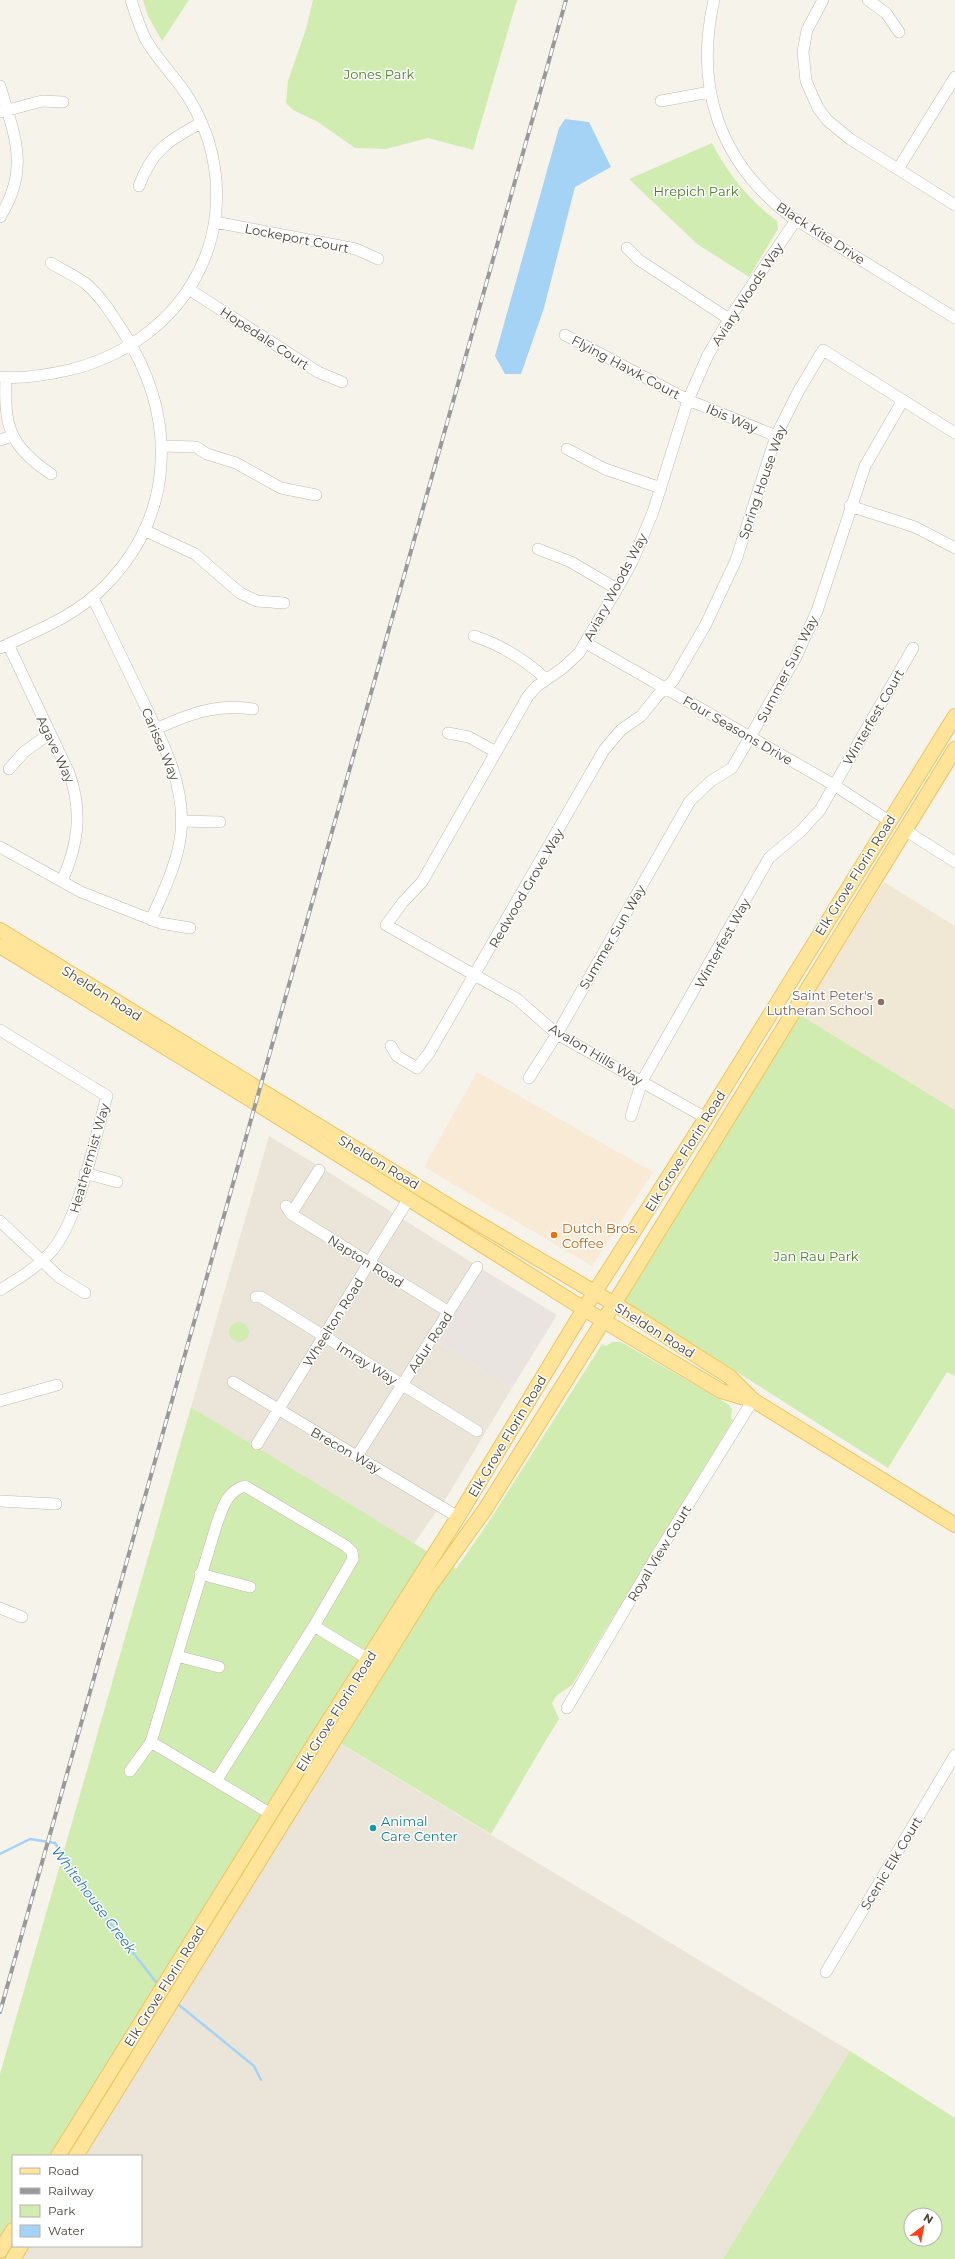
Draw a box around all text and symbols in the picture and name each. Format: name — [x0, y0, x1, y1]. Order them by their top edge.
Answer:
park label: Jones Park — [343, 66, 415, 82]
park label: Hrepich Park — [654, 183, 739, 199]
street label: Black Kite Drive — [774, 198, 868, 268]
street label: Lockeport Court — [244, 220, 350, 256]
street label: Aviary Woods Way — [708, 239, 787, 348]
street label: Hopedale Court — [217, 303, 313, 373]
street label: Flying Hawk Court — [569, 332, 683, 402]
street label: Ibis Way — [704, 400, 761, 436]
street label: Spring House Way — [735, 422, 789, 541]
street label: Aviary Woods Way — [580, 530, 651, 644]
street label: Summer Sun Way — [753, 612, 821, 725]
street label: Winterfest Court — [839, 666, 907, 768]
street label: Four Seasons Drive — [680, 692, 796, 768]
street label: Carissa Way — [139, 705, 184, 784]
street label: Agave Way — [34, 713, 79, 786]
street label: Elk Grove Florin Road — [811, 812, 899, 938]
street label: Redwood Grove Way — [485, 825, 567, 951]
street label: Summer Sun Way — [576, 881, 649, 992]
street label: Winterfest Way — [691, 895, 754, 991]
street label: Sheldon Road — [59, 962, 145, 1024]
place label: Saint Peter's Lutheran School — [766, 987, 873, 1018]
marker: Saint Peter's Lutheran School — [876, 997, 886, 1007]
street label: Avalon Hills Way — [546, 1020, 646, 1089]
street label: Elk Grove Florin Road — [641, 1088, 729, 1214]
street label: Heathermist Way — [66, 1100, 113, 1215]
street label: Sheldon Road — [336, 1132, 422, 1192]
place label: Dutch Bros. Coffee — [562, 1220, 638, 1251]
marker: Dutch Bros. Coffee — [549, 1230, 559, 1240]
street label: Napton Road — [325, 1231, 407, 1291]
park label: Jan Rau Park — [772, 1248, 859, 1264]
street label: Wheelton Road — [299, 1275, 367, 1369]
street label: Sheldon Road — [612, 1299, 698, 1361]
street label: Adur Road — [404, 1309, 456, 1375]
street label: Imray Way — [334, 1338, 401, 1388]
street label: Elk Grove Florin Road — [464, 1372, 550, 1500]
street label: Brecon Way — [308, 1423, 385, 1477]
street label: Royal View Court — [624, 1502, 694, 1604]
street label: Elk Grove Florin Road — [292, 1648, 380, 1774]
place label: Animal Care Center — [381, 1813, 458, 1844]
street label: Scenic Elk Court — [857, 1813, 925, 1913]
marker: Animal Care Center — [368, 1823, 378, 1833]
water label: Whitehouse Creek — [48, 1843, 141, 1958]
street label: Elk Grove Florin Road — [120, 1923, 208, 2049]
legend — [12, 2155, 142, 2247]
text: Road — [48, 2163, 79, 2178]
text: Railway — [48, 2183, 94, 2198]
text: Park — [48, 2203, 76, 2218]
north arrow — [903, 2207, 943, 2247]
text: N — [921, 2210, 936, 2227]
text: Water — [48, 2223, 85, 2238]

